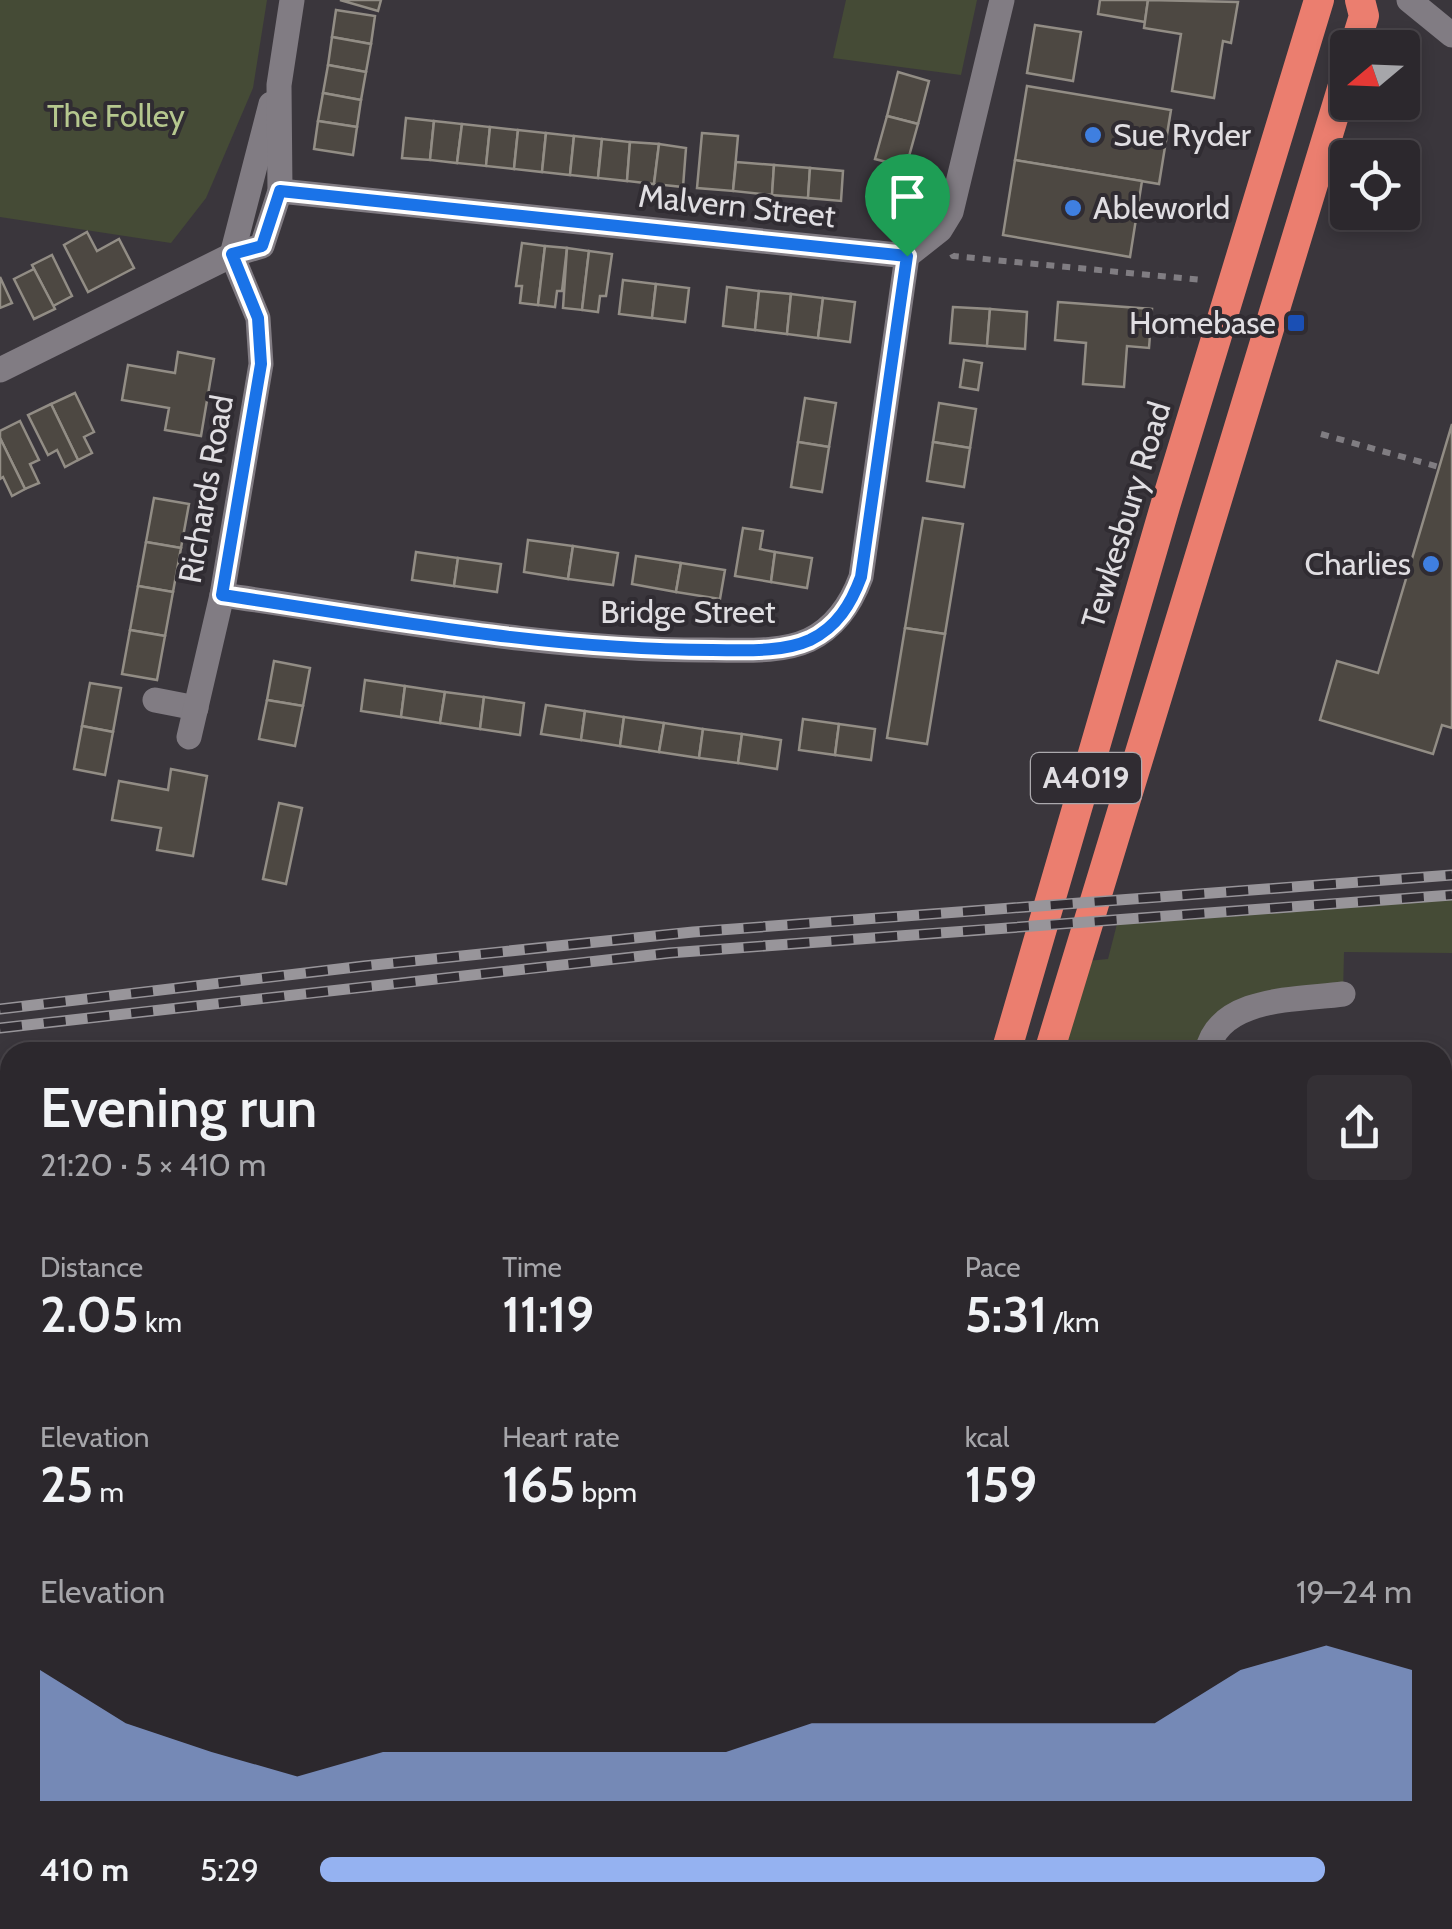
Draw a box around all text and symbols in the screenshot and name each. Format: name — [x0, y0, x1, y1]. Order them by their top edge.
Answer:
north arrow — [1330, 30, 1420, 120]
map controls — [1330, 30, 1420, 230]
park label: The Folley — [47, 96, 185, 135]
place label: Sue Ryder — [1113, 115, 1252, 154]
marker: Sue Ryder — [1082, 124, 1104, 146]
button: locate — [1330, 140, 1420, 230]
pin — [865, 154, 950, 257]
icon: arrive — [880, 169, 935, 224]
street label: Malvern Street — [637, 176, 838, 235]
place label: Ableworld — [1093, 188, 1230, 227]
marker: Ableworld — [1062, 197, 1084, 219]
place label: Homebase — [1129, 303, 1276, 342]
marker: Homebase — [1285, 312, 1307, 334]
street label: Richards Road — [170, 392, 241, 586]
street label: Tewkesbury Road — [1073, 397, 1178, 633]
place label: Charlies — [1305, 544, 1411, 583]
marker: Charlies — [1420, 553, 1442, 575]
street label: Bridge Street — [600, 592, 776, 631]
road number: A4019 — [1031, 753, 1141, 803]
text: Evening run — [40, 1074, 317, 1141]
button: share — [1307, 1075, 1412, 1180]
text: 21:20 · 5 × 410 m — [40, 1145, 266, 1184]
text: Distance — [40, 1250, 143, 1284]
text: Time — [502, 1250, 562, 1284]
text: Pace — [965, 1250, 1021, 1284]
text: 2.05 — [40, 1284, 139, 1345]
text: 11:19 — [502, 1284, 594, 1345]
text: 5:31 — [965, 1284, 1047, 1345]
text: km — [139, 1305, 182, 1339]
text: /km — [1047, 1305, 1100, 1339]
text: Elevation — [40, 1420, 149, 1454]
text: Heart rate — [502, 1420, 620, 1454]
text: kcal — [965, 1420, 1009, 1454]
text: 25 — [40, 1454, 93, 1515]
text: 165 — [502, 1454, 575, 1515]
text: 159 — [965, 1454, 1037, 1515]
text: m — [93, 1475, 124, 1509]
text: bpm — [575, 1475, 637, 1509]
text: Elevation — [40, 1572, 165, 1611]
text: 19–24 m — [1296, 1572, 1412, 1611]
text: 410 m — [40, 1850, 129, 1889]
text: 5:29 — [200, 1850, 259, 1889]

